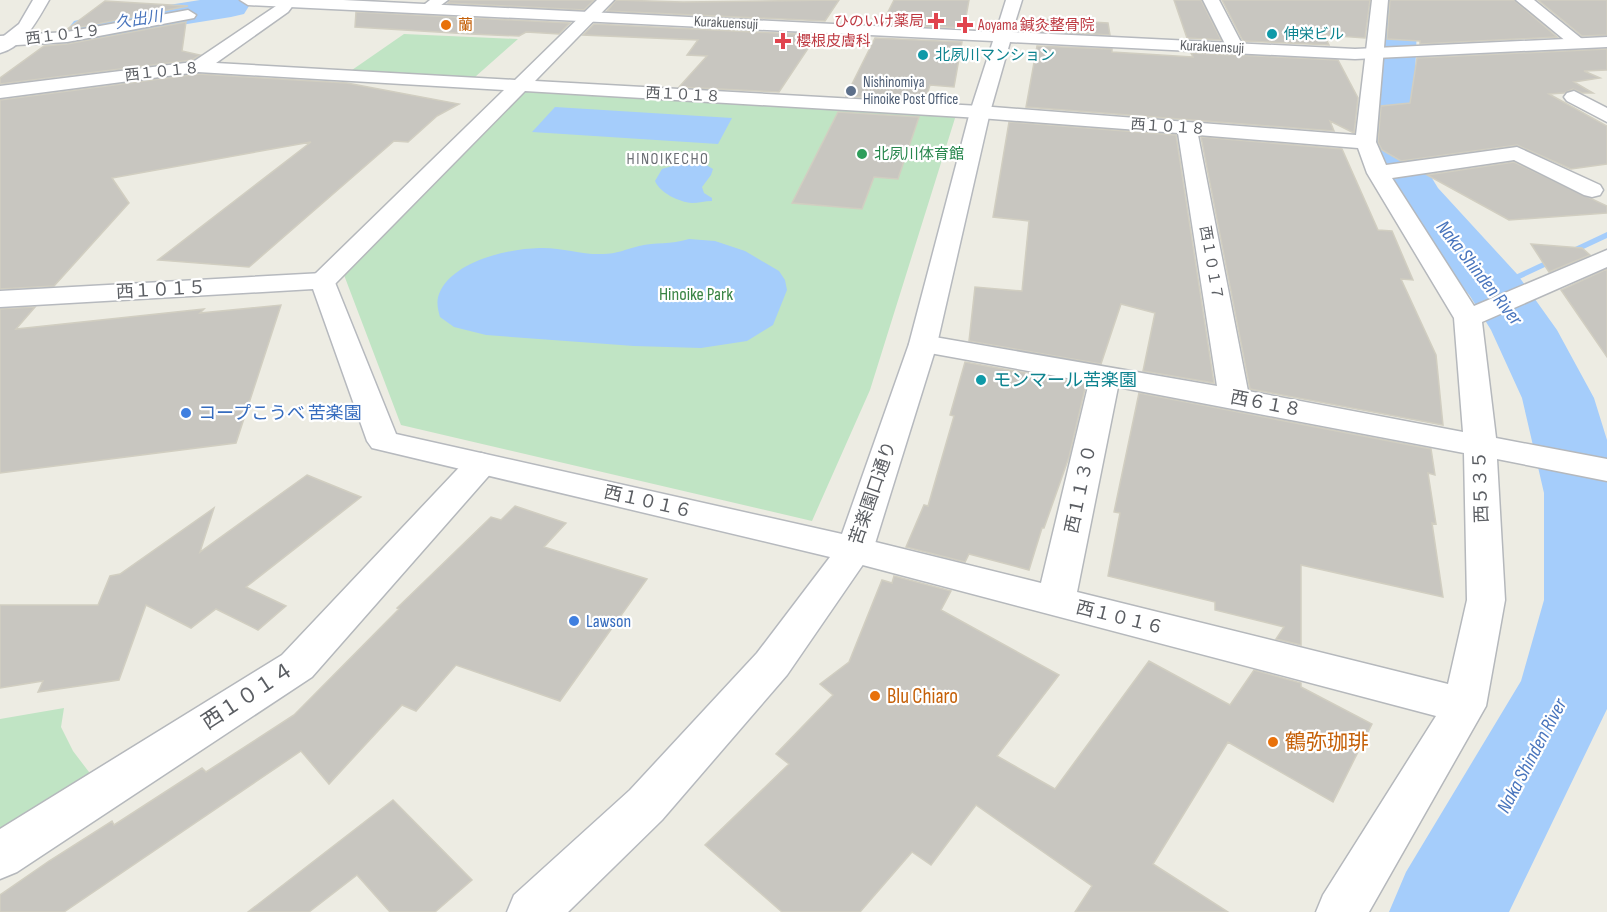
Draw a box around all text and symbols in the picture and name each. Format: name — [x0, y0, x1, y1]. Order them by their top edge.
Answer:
water label: 久出川 — [114, 7, 166, 33]
street label: Kurakuensuji — [693, 12, 759, 34]
place label: ひのいけ薬局 — [834, 12, 924, 31]
marker: ひのいけ薬局 — [929, 14, 943, 28]
place label: 蘭 — [458, 16, 473, 35]
marker: Aoyama 鍼灸整骨院 — [956, 16, 974, 34]
place label: Aoyama 鍼灸整骨院 — [977, 16, 1095, 35]
marker: 蘭 — [439, 18, 453, 32]
street label: 西１０１９ — [25, 21, 101, 49]
place label: 伸栄ビル — [1284, 25, 1344, 44]
marker: 伸栄ビル — [1265, 27, 1279, 41]
marker: 櫻根皮膚科 — [774, 32, 792, 50]
place label: 櫻根皮膚科 — [796, 32, 871, 51]
street label: Kurakuensuji — [1179, 36, 1245, 58]
place label: 北夙川マンション — [935, 46, 1055, 65]
marker: 北夙川マンション — [916, 48, 930, 62]
street label: 西１０１８ — [124, 59, 200, 85]
place label: Nishinomiya Hinoike Post Office — [863, 73, 958, 109]
street label: 西１０１８ — [645, 84, 721, 106]
marker: Nishinomiya Hinoike Post Office — [844, 84, 858, 98]
street label: 西１０１８ — [1130, 115, 1206, 139]
place label: 北夙川体育館 — [874, 145, 964, 164]
marker: 北夙川体育館 — [855, 147, 869, 161]
district label: HINOIKECHO — [627, 150, 709, 169]
water label: Naka Shinden River — [1431, 216, 1528, 331]
street label: 西１０１７ — [1195, 224, 1227, 302]
street label: 西１０１５ — [116, 277, 206, 303]
park label: Hinoike Park — [659, 284, 733, 305]
place label: モンマール苦楽園 — [993, 370, 1137, 391]
marker: モンマール苦楽園 — [974, 373, 988, 387]
street label: 西６１８ — [1229, 387, 1303, 421]
place label: コープこうべ 苦楽園 — [198, 403, 362, 424]
marker: コープこうべ 苦楽園 — [179, 406, 193, 420]
street label: 苦楽園口通り — [845, 439, 901, 547]
street label: 西１１３０ — [1061, 443, 1101, 535]
street label: 西５３５ — [1469, 451, 1493, 523]
street label: 西１０１６ — [602, 482, 694, 522]
street label: 西１０１６ — [1074, 597, 1166, 639]
place label: Lawson — [586, 611, 631, 632]
marker: Lawson — [567, 614, 581, 628]
street label: 西１０１４ — [197, 657, 299, 735]
place label: Blu Chiaro — [887, 684, 958, 709]
marker: Blu Chiaro — [868, 689, 882, 703]
water label: Naka Shinden River — [1492, 693, 1573, 817]
place label: 鶴弥珈琲 — [1285, 730, 1369, 755]
marker: 鶴弥珈琲 — [1266, 735, 1280, 749]

